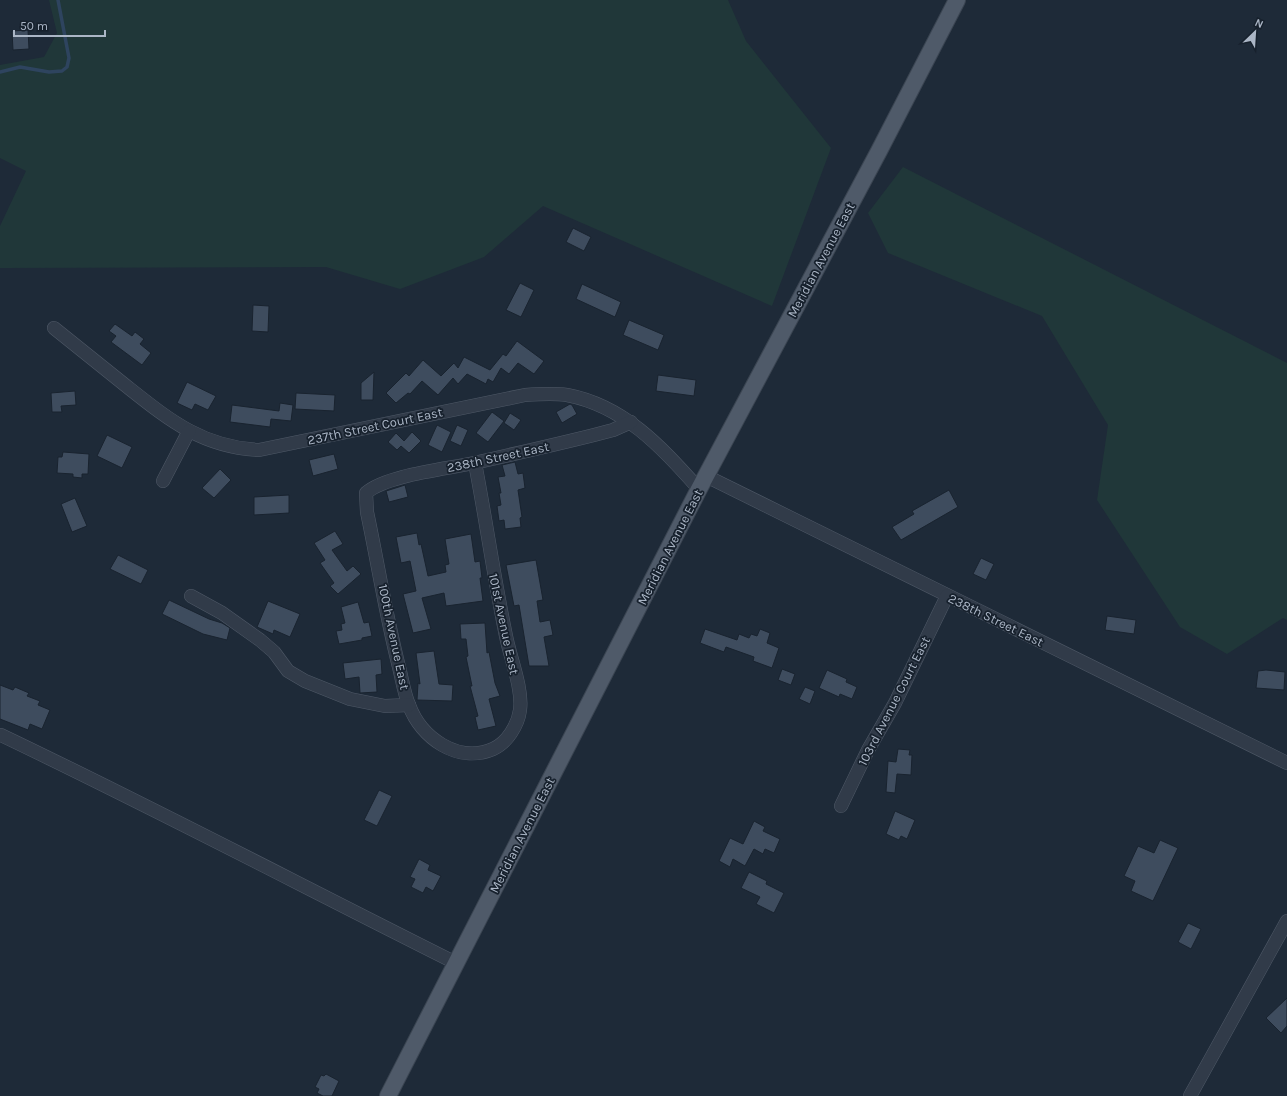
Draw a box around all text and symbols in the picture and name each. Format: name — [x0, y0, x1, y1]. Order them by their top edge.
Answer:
scale bar — [14, 12, 105, 38]
north arrow — [1235, 12, 1275, 52]
text: N — [1253, 16, 1265, 31]
text: 50 m — [20, 19, 48, 33]
street label: Meridian Avenue East — [784, 200, 858, 320]
street label: 237th Street Court East — [306, 404, 444, 448]
street label: 238th Street East — [446, 439, 551, 475]
street label: Meridian Avenue East — [634, 486, 706, 607]
street label: 101st Avenue East — [486, 572, 522, 676]
street label: 100th Avenue East — [375, 583, 413, 691]
street label: 238th Street East — [946, 590, 1046, 650]
street label: 103rd Avenue Court East — [855, 634, 933, 768]
street label: Meridian Avenue East — [486, 774, 558, 895]

